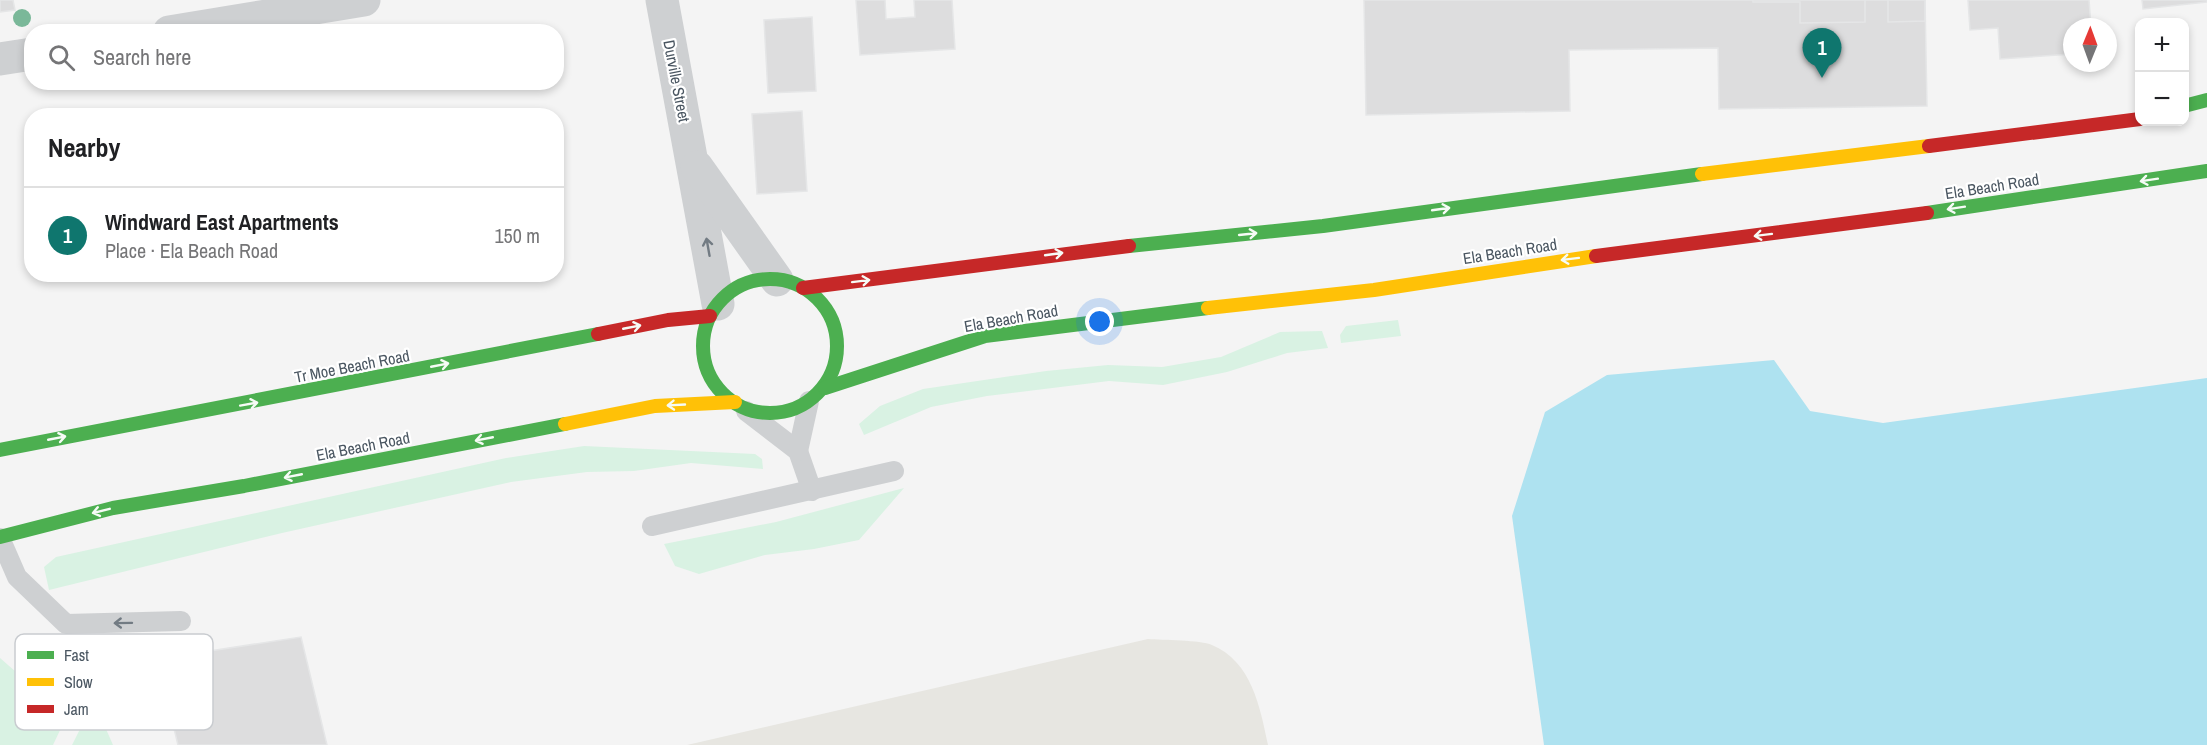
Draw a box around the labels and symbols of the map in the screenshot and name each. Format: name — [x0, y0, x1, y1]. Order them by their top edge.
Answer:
north arrow — [2063, 18, 2117, 72]
pin: 1 — [1802, 28, 1842, 78]
street label: Durville Street — [658, 38, 696, 124]
street label: Ela Beach Road — [1943, 168, 2041, 204]
one-way arrow — [2140, 174, 2160, 185]
one-way arrow — [1431, 203, 1451, 214]
one-way arrow — [1947, 203, 1967, 214]
one-way arrow — [1238, 228, 1258, 239]
one-way arrow — [1754, 229, 1773, 240]
street label: Ela Beach Road — [1461, 233, 1559, 269]
one-way arrow — [702, 237, 713, 257]
one-way arrow — [1044, 248, 1064, 259]
one-way arrow — [1560, 254, 1580, 265]
one-way arrow — [851, 276, 871, 287]
street label: Ela Beach Road — [962, 299, 1060, 337]
your location — [1085, 307, 1114, 336]
one-way arrow — [621, 321, 641, 332]
street label: Tr Moe Beach Road — [293, 344, 411, 388]
one-way arrow — [431, 359, 450, 371]
one-way arrow — [239, 398, 259, 409]
one-way arrow — [667, 399, 687, 410]
street label: Ela Beach Road — [314, 426, 412, 466]
one-way arrow — [47, 432, 67, 443]
one-way arrow — [475, 434, 495, 445]
one-way arrow — [284, 471, 303, 482]
one-way arrow — [92, 506, 111, 518]
one-way arrow — [113, 617, 133, 628]
legend — [15, 634, 213, 730]
text: Fast — [64, 644, 89, 666]
text: Slow — [64, 671, 93, 693]
text: Jam — [64, 698, 89, 720]

